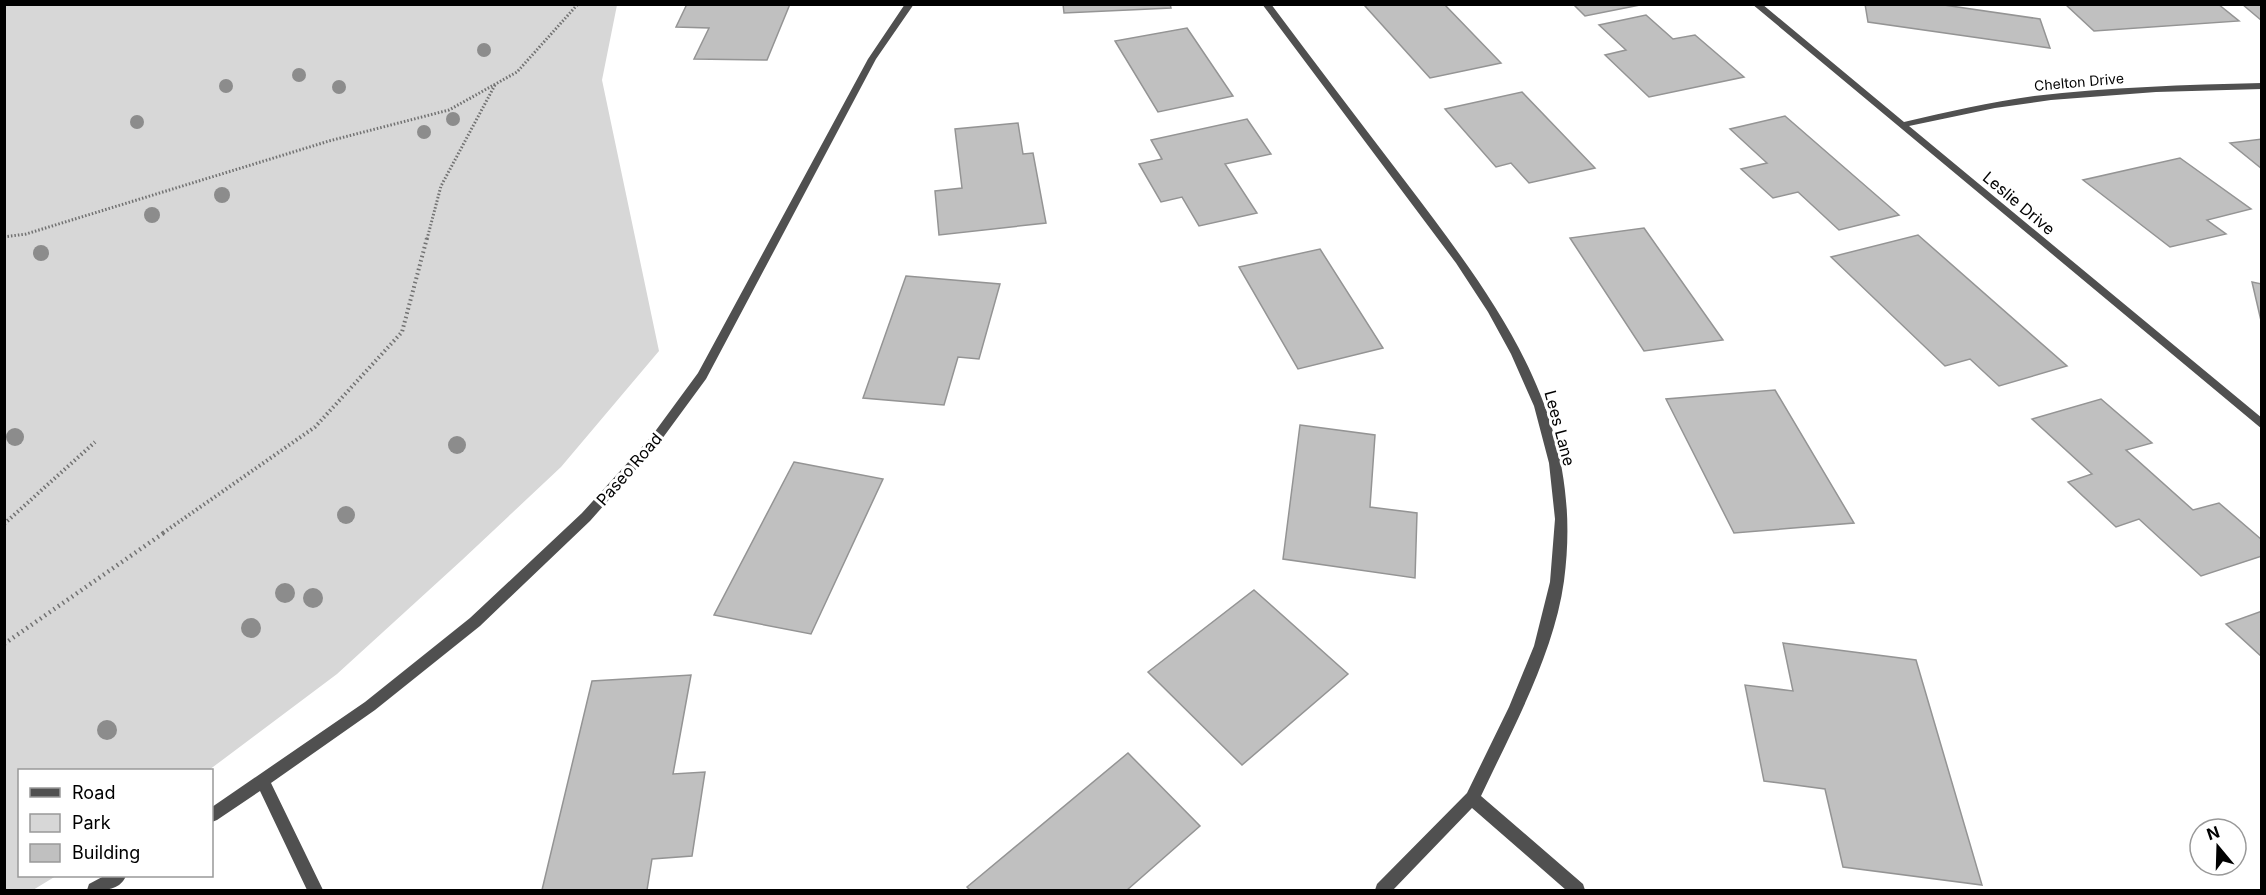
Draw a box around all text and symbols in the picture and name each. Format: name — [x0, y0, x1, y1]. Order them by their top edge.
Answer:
street label: Chelton Drive — [2033, 69, 2125, 94]
street label: Leslie Drive — [1979, 167, 2059, 239]
street label: Lees Lane — [1540, 388, 1580, 468]
street label: Paseo Road — [592, 429, 666, 509]
legend — [18, 769, 213, 877]
text: Road — [72, 782, 115, 803]
text: Park — [72, 812, 111, 833]
north arrow — [2188, 817, 2248, 877]
text: N — [2204, 821, 2222, 844]
text: Building — [72, 842, 140, 863]

